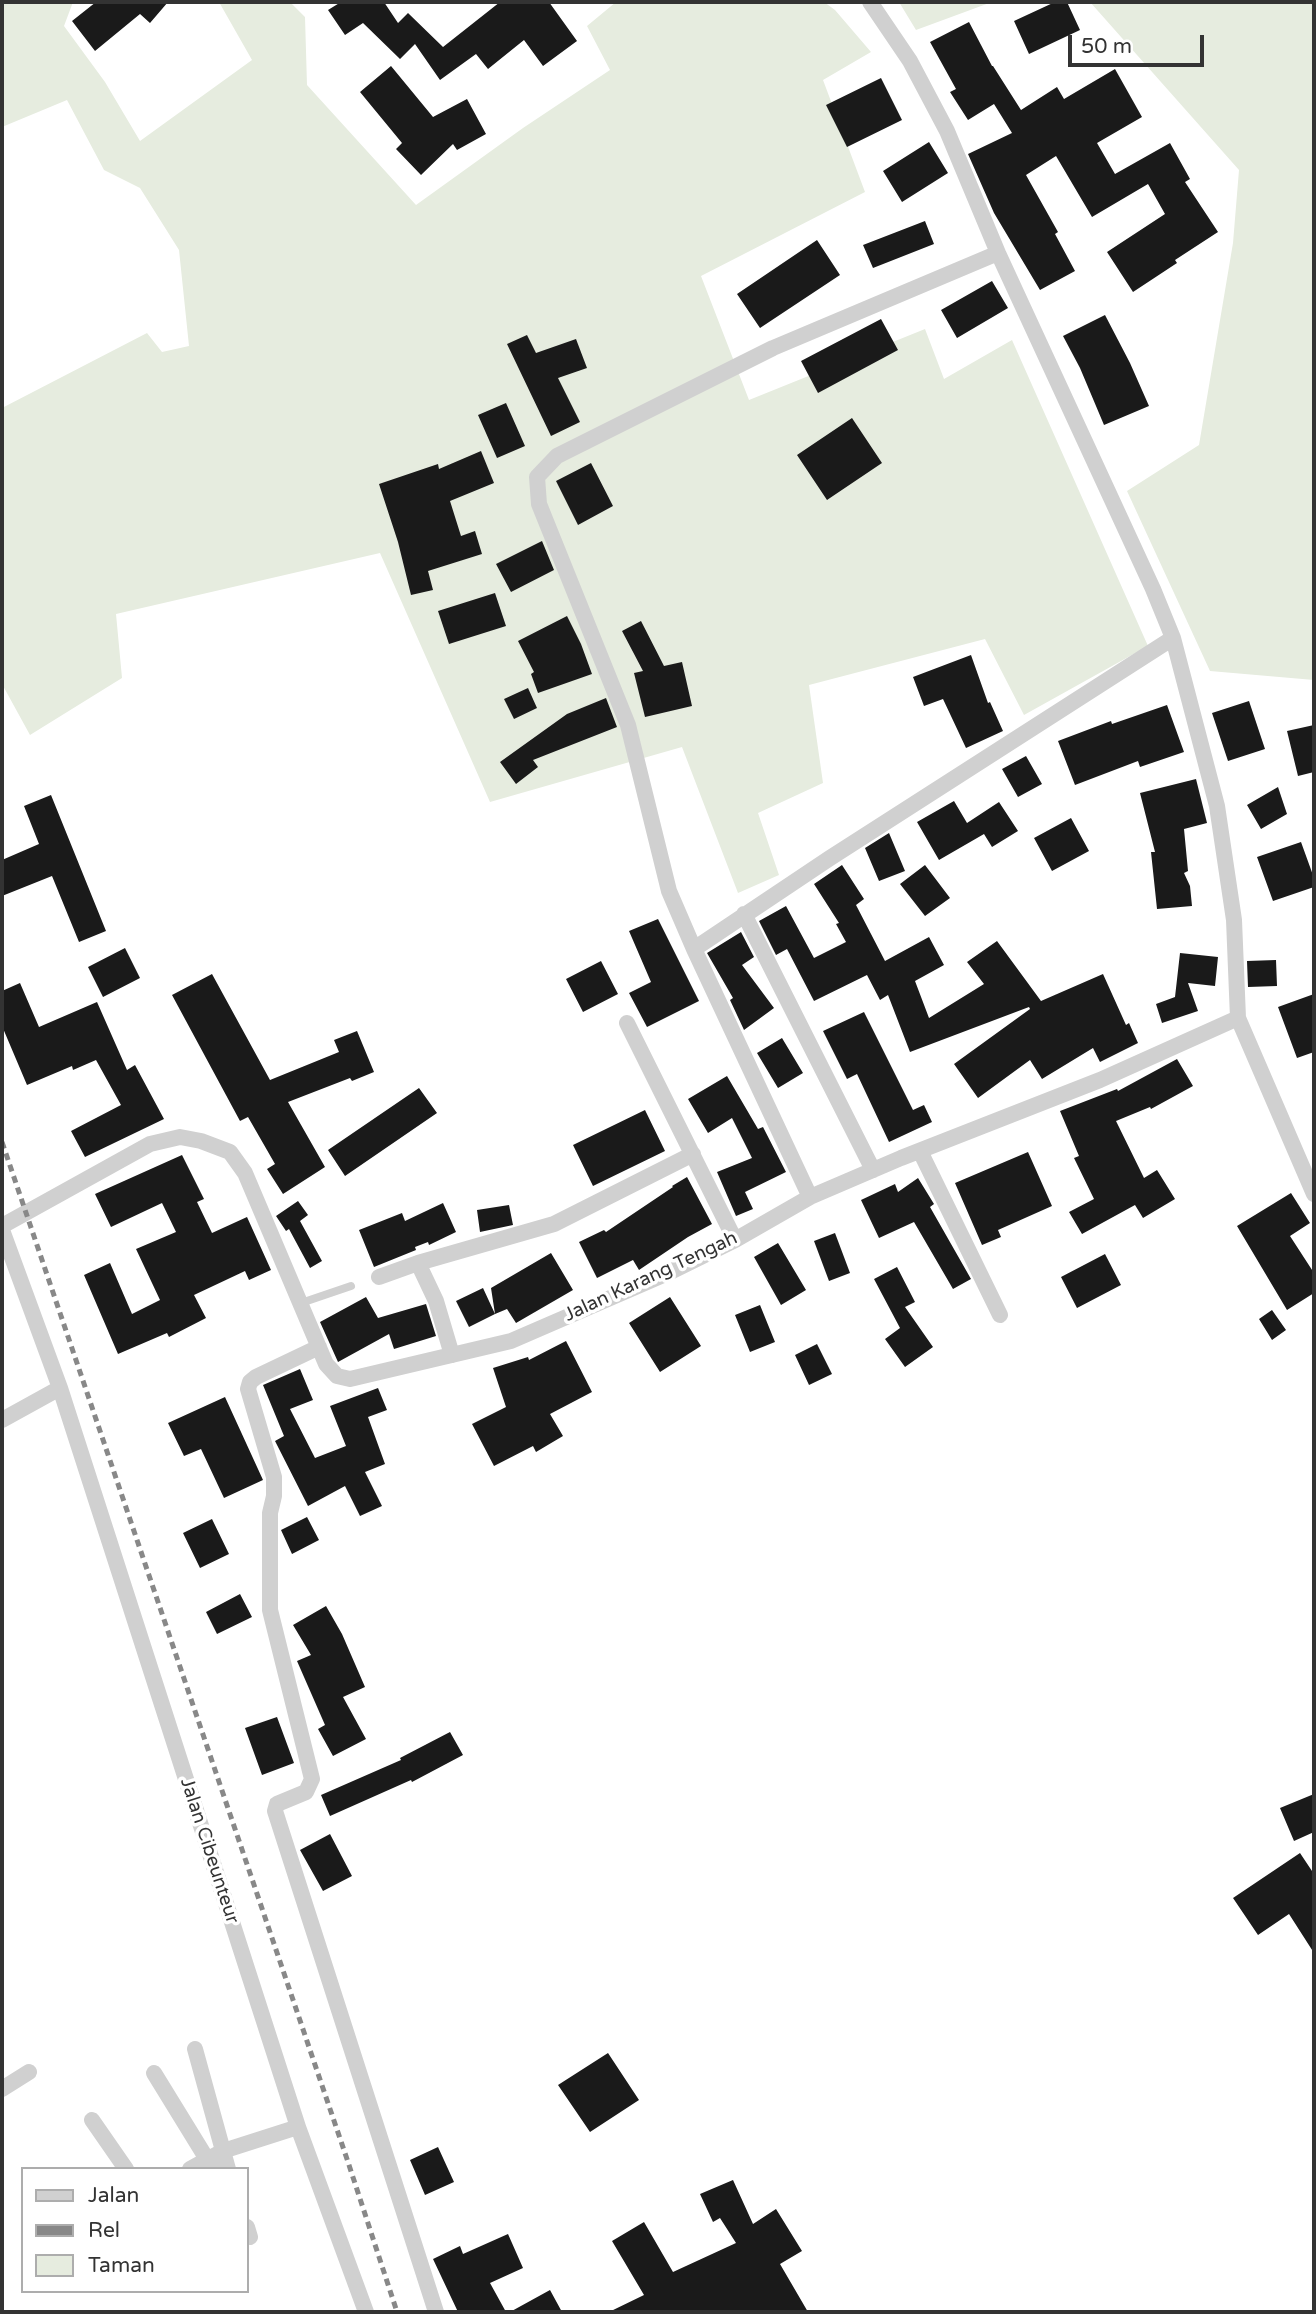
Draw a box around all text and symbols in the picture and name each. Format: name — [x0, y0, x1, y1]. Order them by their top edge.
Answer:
scale bar — [1071, 21, 1208, 65]
text: 50 m — [1081, 34, 1132, 59]
street label: Jalan Karang Tengah — [561, 1227, 741, 1327]
street label: Jalan Cibeunteur — [175, 1775, 243, 1927]
legend — [21, 2167, 248, 2293]
text: Jalan — [88, 2183, 139, 2208]
text: Rel — [88, 2218, 120, 2243]
text: Taman — [88, 2253, 155, 2278]

